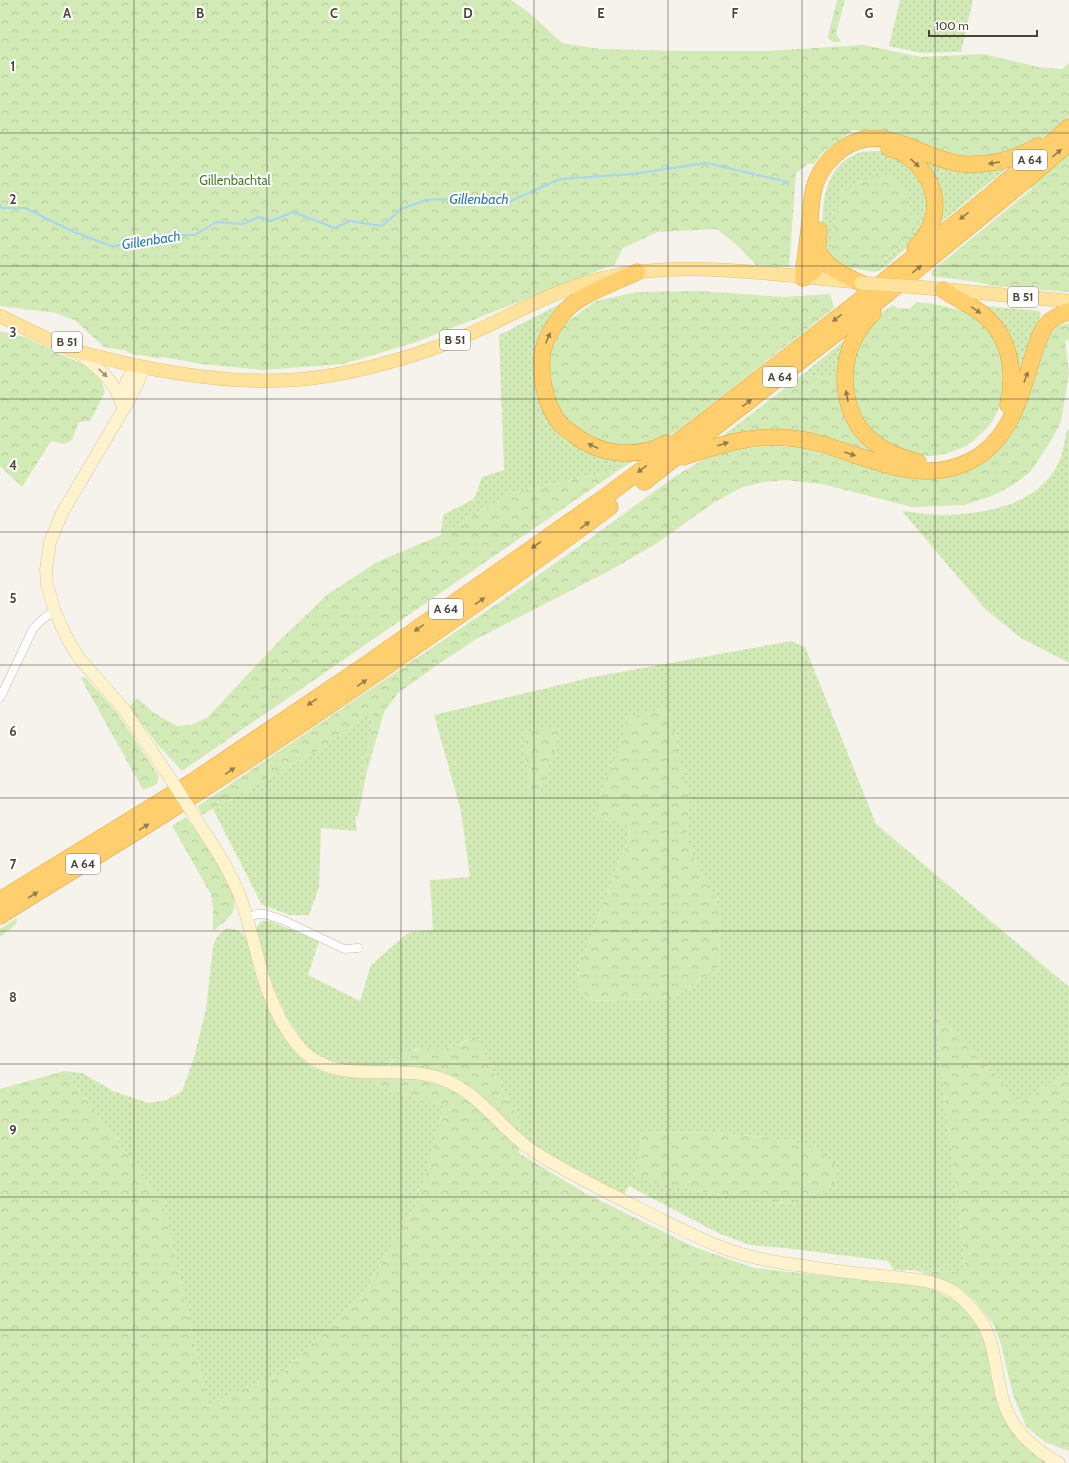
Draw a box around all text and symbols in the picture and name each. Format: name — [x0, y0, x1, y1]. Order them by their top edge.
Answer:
text: A — [63, 5, 72, 21]
text: B — [196, 5, 204, 21]
text: C — [330, 5, 338, 21]
text: D — [463, 5, 473, 21]
text: E — [597, 5, 605, 21]
text: F — [732, 5, 739, 21]
text: G — [865, 5, 874, 21]
scale bar — [929, 12, 1037, 38]
text: 100 m — [935, 18, 969, 33]
text: 1 — [11, 58, 15, 74]
one-way arrow — [1052, 148, 1063, 157]
road number: A 64 — [1013, 150, 1047, 170]
one-way arrow — [910, 158, 920, 168]
one-way arrow — [988, 160, 1000, 166]
park label: Gillenbachtal — [199, 172, 271, 188]
water label: Gillenbach — [449, 190, 509, 208]
text: 2 — [10, 191, 17, 207]
one-way arrow — [958, 212, 969, 221]
water label: Gillenbach — [120, 226, 182, 254]
one-way arrow — [912, 265, 923, 274]
road number: B 51 — [1008, 287, 1038, 307]
one-way arrow — [971, 306, 981, 314]
one-way arrow — [832, 314, 843, 322]
text: 3 — [9, 324, 17, 340]
road number: B 51 — [440, 330, 470, 350]
road number: B 51 — [52, 332, 82, 352]
one-way arrow — [546, 332, 552, 344]
road number: A 64 — [763, 367, 797, 387]
one-way arrow — [98, 368, 108, 378]
one-way arrow — [1023, 371, 1029, 383]
one-way arrow — [844, 390, 850, 403]
one-way arrow — [742, 398, 753, 407]
one-way arrow — [717, 441, 729, 447]
one-way arrow — [587, 443, 598, 449]
one-way arrow — [844, 451, 856, 457]
text: 4 — [9, 457, 17, 473]
one-way arrow — [637, 465, 647, 473]
one-way arrow — [580, 521, 591, 529]
one-way arrow — [531, 541, 542, 549]
text: 5 — [10, 590, 17, 606]
one-way arrow — [475, 597, 485, 605]
road number: A 64 — [429, 599, 463, 619]
one-way arrow — [413, 624, 424, 632]
one-way arrow — [357, 679, 367, 687]
one-way arrow — [306, 698, 317, 706]
text: 6 — [9, 723, 17, 739]
one-way arrow — [224, 767, 236, 774]
one-way arrow — [138, 823, 150, 830]
road number: A 64 — [66, 854, 100, 874]
text: 7 — [10, 856, 17, 872]
one-way arrow — [28, 891, 38, 899]
text: 8 — [9, 989, 17, 1005]
text: 9 — [9, 1122, 17, 1138]

